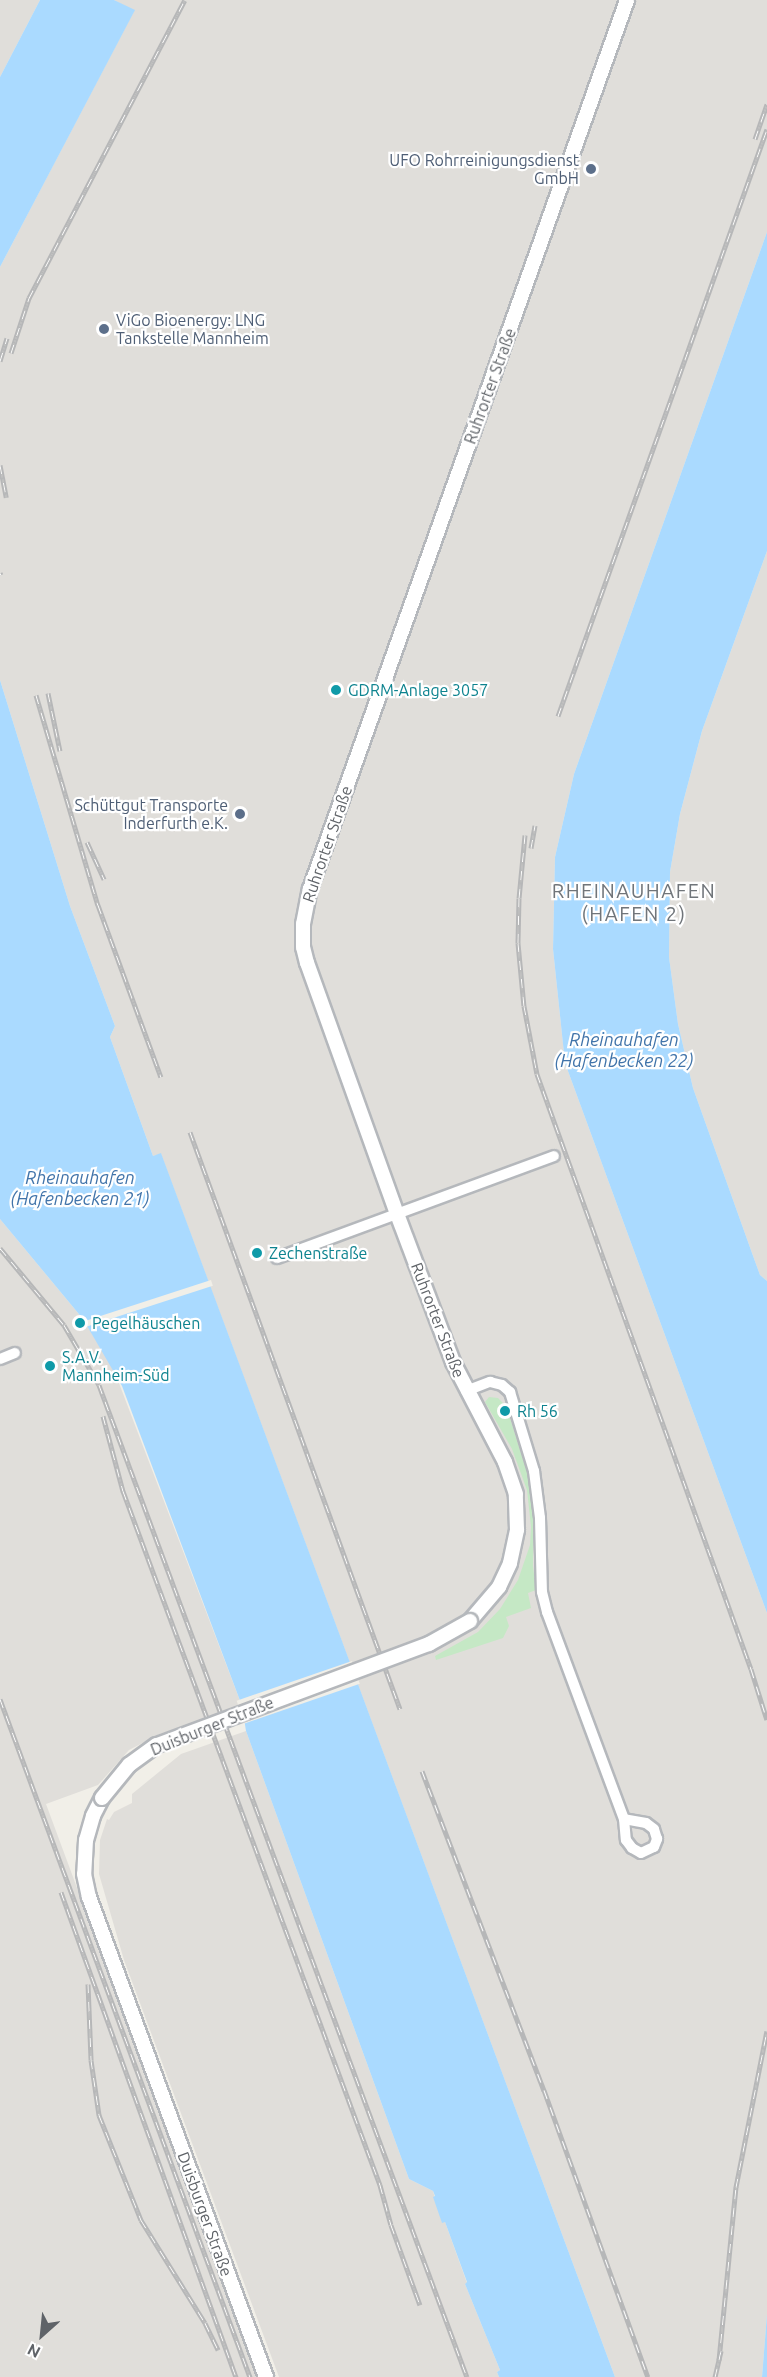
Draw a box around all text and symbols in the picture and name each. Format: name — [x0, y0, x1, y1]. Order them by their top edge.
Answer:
place label: UFO Rohrreinigungsdienst GmbH — [389, 150, 579, 188]
marker: UFO Rohrreinigungsdienst GmbH — [584, 162, 598, 176]
place label: ViGo Bioenergy: LNG Tankstelle Mannheim — [116, 310, 269, 348]
marker: ViGo Bioenergy: LNG Tankstelle Mannheim — [97, 322, 111, 336]
street label: Ruhrorter Straße — [460, 325, 520, 447]
place label: GDRM-Anlage 3057 — [348, 680, 488, 700]
marker: GDRM-Anlage 3057 — [329, 683, 343, 697]
street label: Ruhrorter Straße — [298, 783, 356, 905]
place label: Schüttgut Transporte Inderfurth e.K. — [74, 795, 228, 833]
marker: Schüttgut Transporte Inderfurth e.K. — [233, 807, 247, 821]
district label: RHEINAUHAFEN (HAFEN 2) — [552, 879, 716, 926]
water label: Rheinauhafen (Hafenbecken 22) — [555, 1029, 693, 1072]
water label: Rheinauhafen (Hafenbecken 21) — [11, 1167, 149, 1210]
place label: Zechenstraße — [269, 1243, 367, 1263]
marker: Zechenstraße — [250, 1246, 264, 1260]
street label: Ruhrorter Straße — [407, 1260, 469, 1380]
place label: Pegelhäuschen — [92, 1313, 200, 1333]
marker: Pegelhäuschen — [73, 1316, 87, 1330]
place label: S.A.V. Mannheim-Süd — [62, 1347, 170, 1385]
marker: S.A.V. Mannheim-Süd — [43, 1359, 57, 1373]
place label: Rh 56 — [517, 1401, 558, 1421]
marker: Rh 56 — [498, 1404, 512, 1418]
street label: Duisburger Straße — [148, 1693, 276, 1759]
street label: Duisburger Straße — [174, 2149, 236, 2279]
north arrow — [12, 2305, 72, 2365]
text: N — [24, 2340, 43, 2362]

